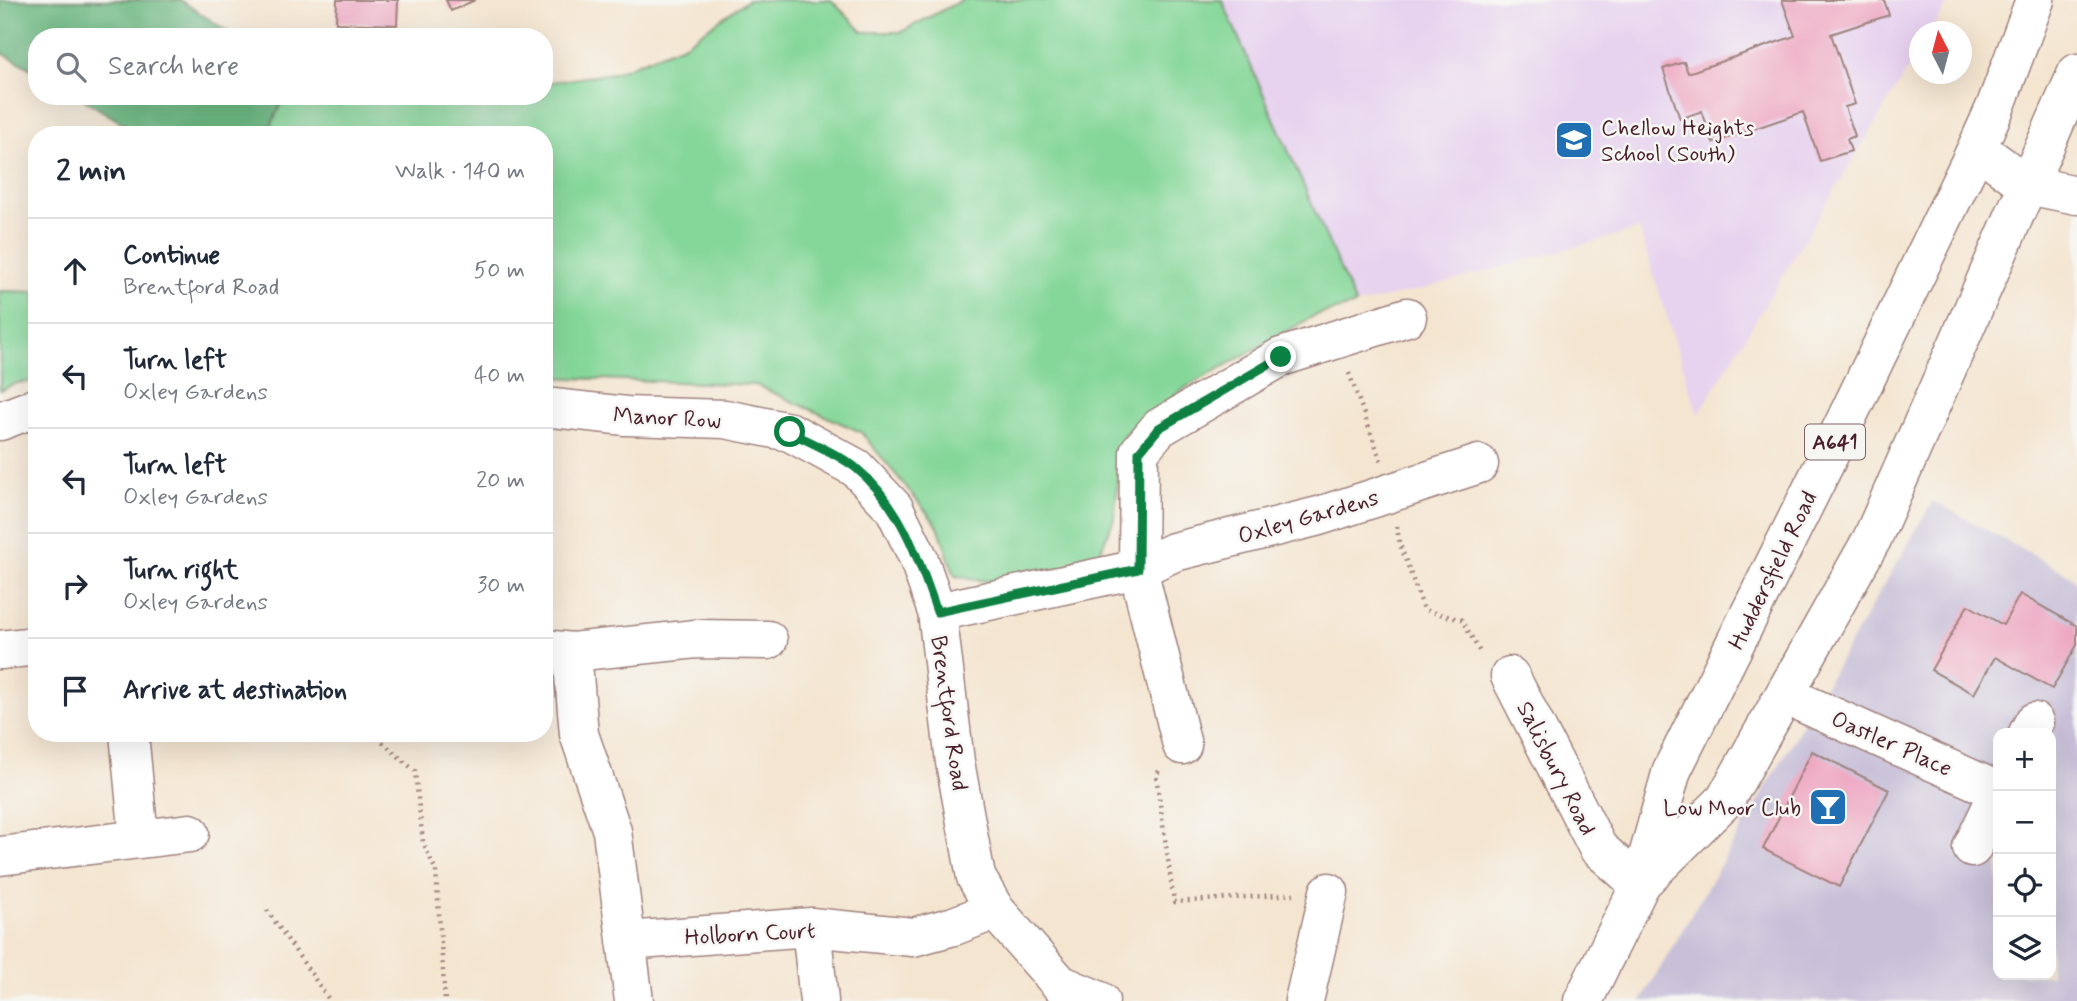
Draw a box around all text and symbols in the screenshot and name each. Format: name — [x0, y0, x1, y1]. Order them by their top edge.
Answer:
north arrow — [1909, 21, 1972, 84]
search box — [28, 28, 553, 105]
icon: search — [52, 48, 90, 86]
text: Search here — [108, 50, 239, 84]
place label: Chellow Heights School (South) — [1601, 114, 1754, 170]
school or university icon: Chellow Heights School (South) — [1553, 119, 1595, 161]
text: 2 min — [56, 152, 126, 191]
text: Walk · 140 m — [395, 157, 525, 187]
text: Continue — [123, 239, 220, 273]
icon: ahead — [56, 252, 94, 290]
text: 50 m — [474, 256, 525, 286]
text: Brentford Road — [123, 273, 279, 303]
route end — [1265, 341, 1296, 372]
text: Turn left — [123, 344, 227, 378]
icon: left — [56, 357, 94, 395]
text: 40 m — [474, 361, 525, 391]
text: Oxley Gardens — [123, 378, 268, 408]
street label: Manor Row — [612, 401, 722, 437]
route start — [774, 416, 805, 447]
road number: A641 — [1805, 424, 1865, 460]
text: Turn left — [123, 449, 227, 483]
icon: left — [56, 462, 94, 500]
text: 20 m — [476, 466, 525, 496]
text: Oxley Gardens — [123, 483, 268, 513]
street label: Oxley Gardens — [1235, 484, 1382, 552]
street label: Huddersfield Road — [1722, 487, 1825, 655]
text: Turn right — [123, 554, 239, 588]
icon: right — [56, 567, 94, 605]
text: 30 m — [477, 571, 525, 601]
text: Oxley Gardens — [123, 588, 268, 618]
street label: Brentford Road — [921, 634, 974, 793]
icon: arrive — [56, 672, 94, 710]
text: Arrive at destination — [123, 674, 347, 708]
street label: Salisbury Road — [1509, 697, 1602, 841]
street label: Oastler Place — [1826, 705, 1956, 785]
map controls — [1993, 728, 2056, 980]
button: + — [1993, 728, 2056, 791]
bar icon: Low Moor Club — [1807, 786, 1849, 828]
button: − — [1993, 791, 2056, 854]
place label: Low Moor Club — [1663, 794, 1801, 824]
button: locate — [1993, 854, 2056, 917]
street label: Holborn Court — [684, 917, 816, 953]
button: layers — [1993, 917, 2056, 980]

